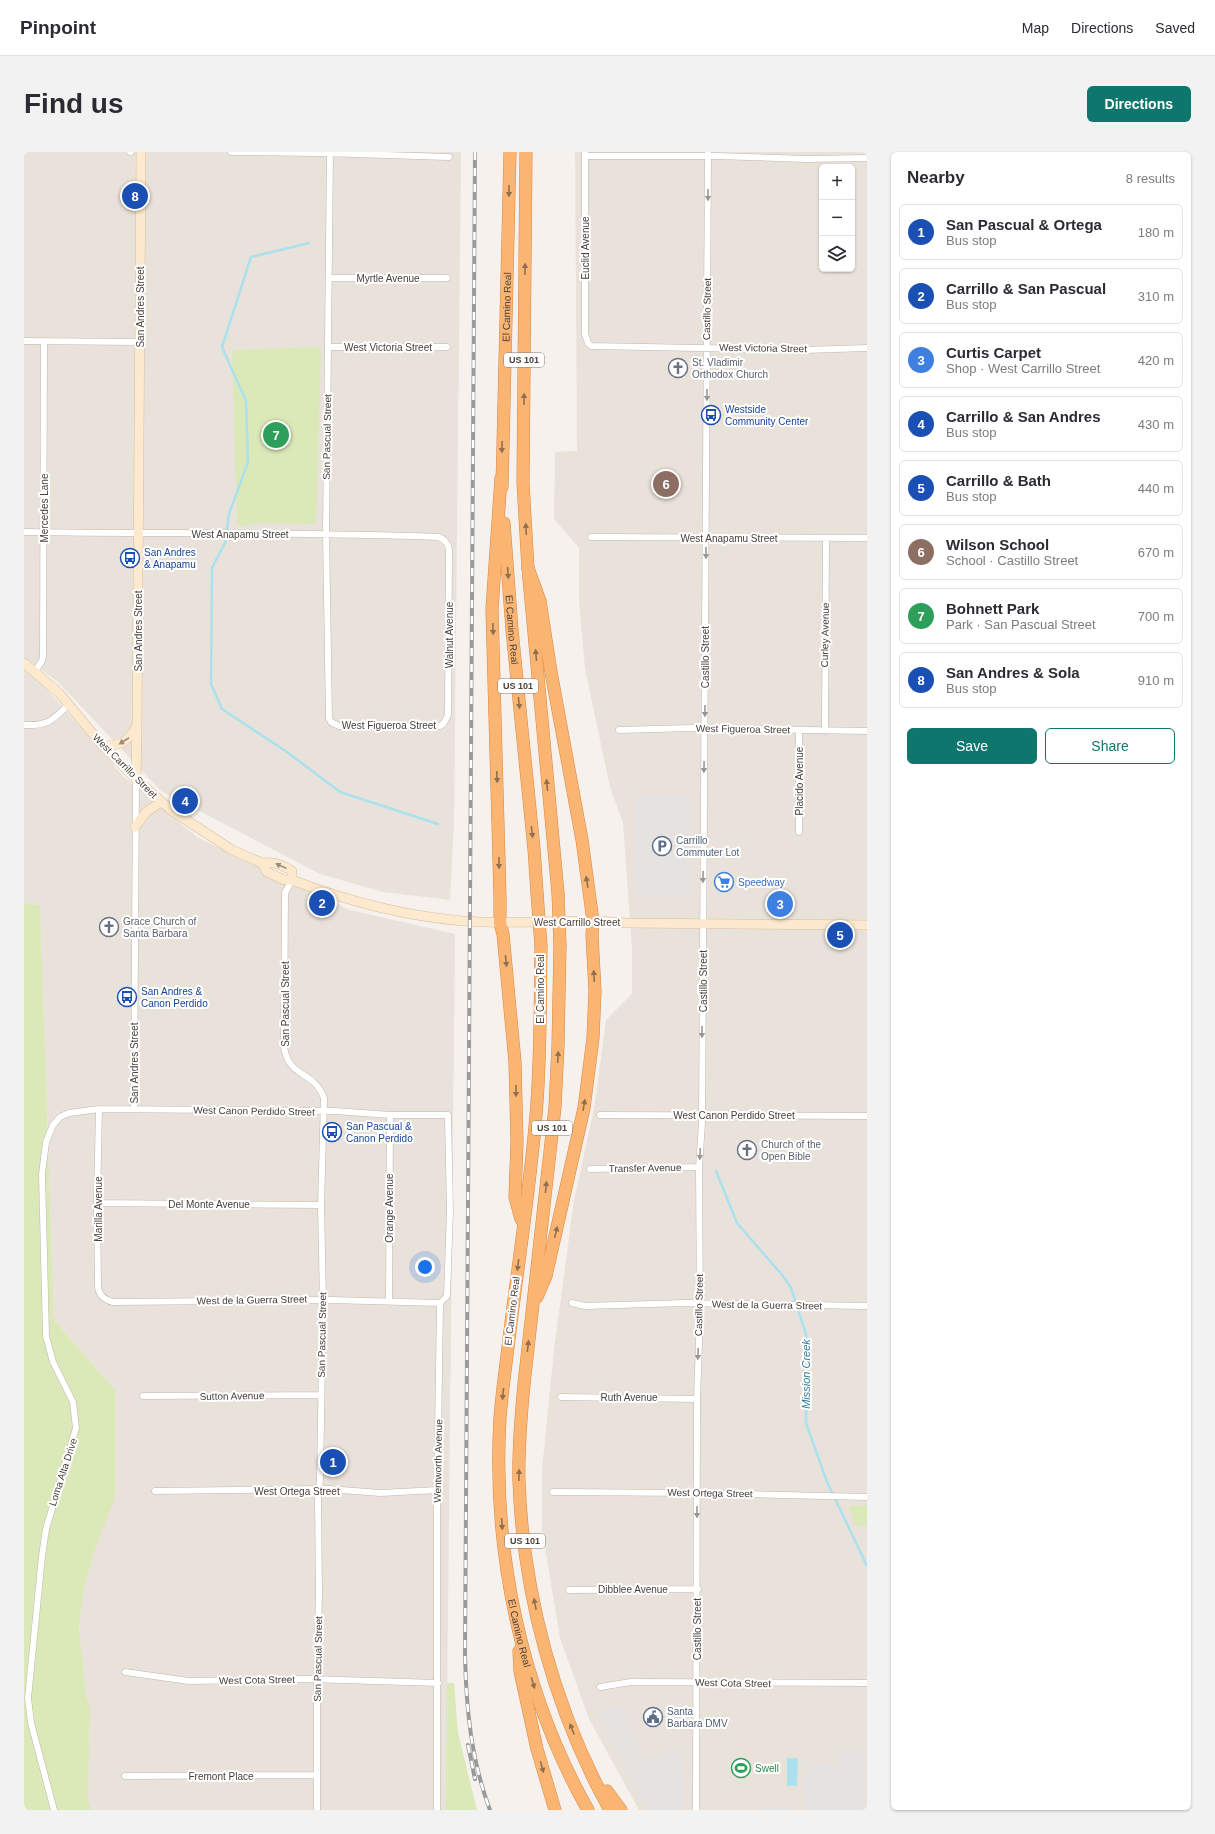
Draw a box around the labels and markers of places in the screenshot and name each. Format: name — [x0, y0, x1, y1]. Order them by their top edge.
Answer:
pin: 8 — [122, 181, 148, 211]
church icon: St. Vladimir Orthodox Church — [667, 357, 689, 379]
place label: St. Vladimir Orthodox Church — [692, 357, 768, 380]
bus stop icon: Westside Community Center — [700, 404, 722, 426]
place label: Westside Community Center — [725, 404, 809, 427]
pin: 7 — [263, 420, 289, 450]
pin: 6 — [653, 469, 679, 499]
bus stop icon: San Andres & Anapamu — [119, 547, 141, 569]
place label: San Andres & Anapamu — [144, 547, 196, 570]
pin: 4 — [172, 786, 198, 816]
parking icon: Carrillo Commuter Lot — [651, 835, 673, 857]
place label: Carrillo Commuter Lot — [676, 835, 740, 858]
supermarket icon: Speedway — [713, 871, 735, 893]
place label: Speedway — [738, 877, 785, 888]
pin: 2 — [309, 888, 335, 918]
pin: 3 — [767, 889, 793, 919]
church icon: Grace Church of Santa Barbara — [98, 916, 120, 938]
place label: Grace Church of Santa Barbara — [123, 916, 197, 939]
pin: 5 — [827, 920, 853, 950]
bus stop icon: San Andres & Canon Perdido — [116, 986, 138, 1008]
place label: San Andres & Canon Perdido — [141, 986, 208, 1009]
bus stop icon: San Pascual & Canon Perdido — [321, 1121, 343, 1143]
place label: San Pascual & Canon Perdido — [346, 1121, 413, 1144]
church icon: Church of the Open Bible — [736, 1139, 758, 1161]
place label: Church of the Open Bible — [761, 1139, 821, 1162]
pin: 1 — [320, 1447, 346, 1477]
public building icon: Santa Barbara DMV — [642, 1706, 664, 1728]
place label: Santa Barbara DMV — [667, 1706, 728, 1729]
sports icon: Swell — [730, 1757, 752, 1779]
place label: Swell — [755, 1763, 779, 1774]

